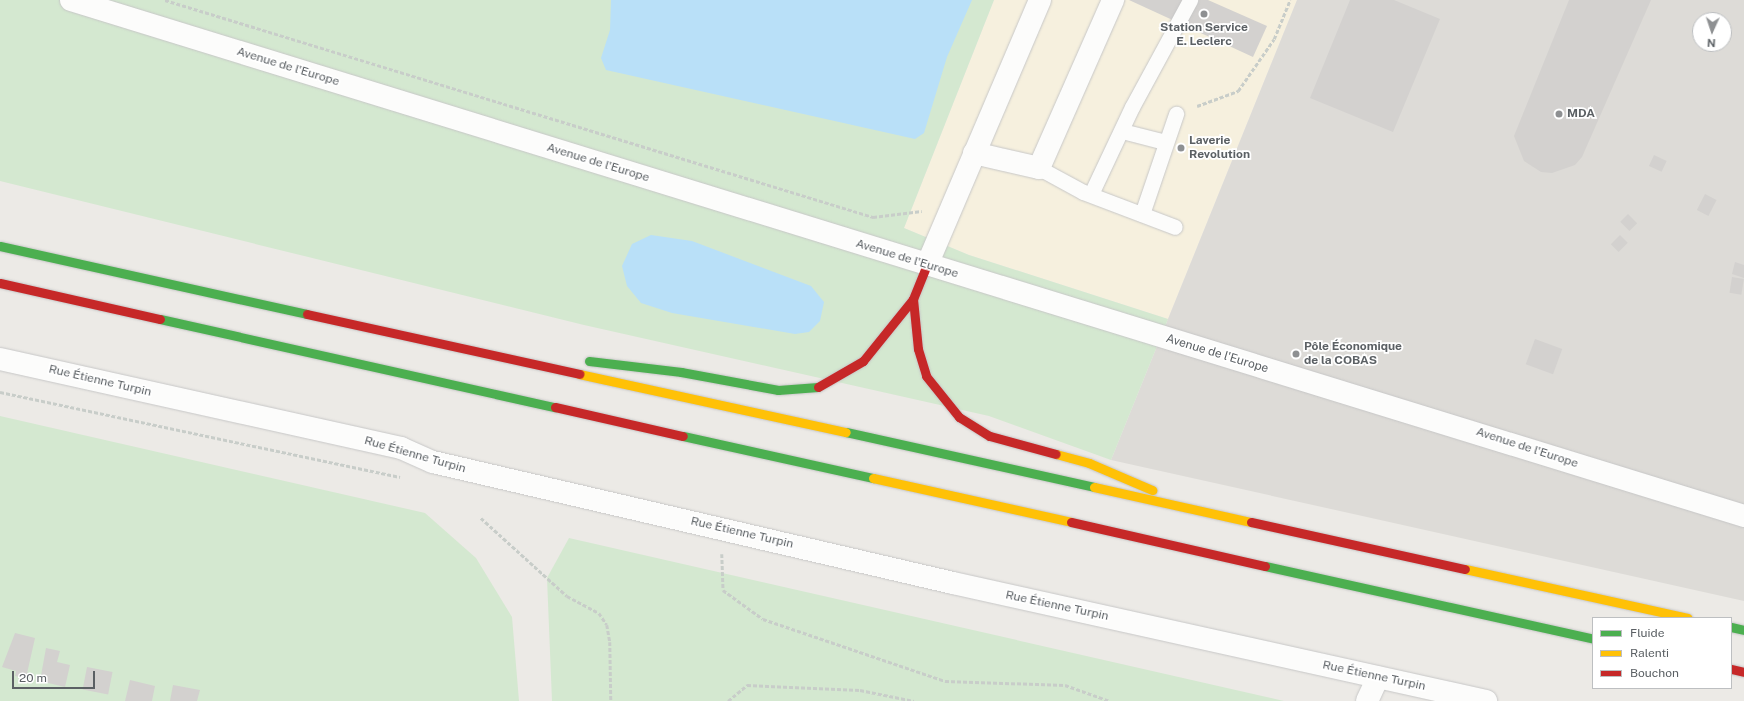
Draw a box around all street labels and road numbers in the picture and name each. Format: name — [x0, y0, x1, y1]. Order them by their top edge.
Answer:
street label: Avenue de l'Europe — [235, 44, 341, 90]
street label: Avenue de l'Europe — [545, 140, 651, 186]
street label: Avenue de l'Europe — [854, 236, 960, 282]
street label: Avenue de l'Europe — [1164, 331, 1270, 377]
street label: Rue Étienne Turpin — [47, 362, 153, 400]
street label: Avenue de l'Europe — [1474, 425, 1580, 471]
street label: Rue Étienne Turpin — [362, 434, 468, 476]
street label: Rue Étienne Turpin — [689, 514, 795, 552]
street label: Rue Étienne Turpin — [1004, 588, 1110, 624]
street label: Rue Étienne Turpin — [1321, 658, 1427, 694]

